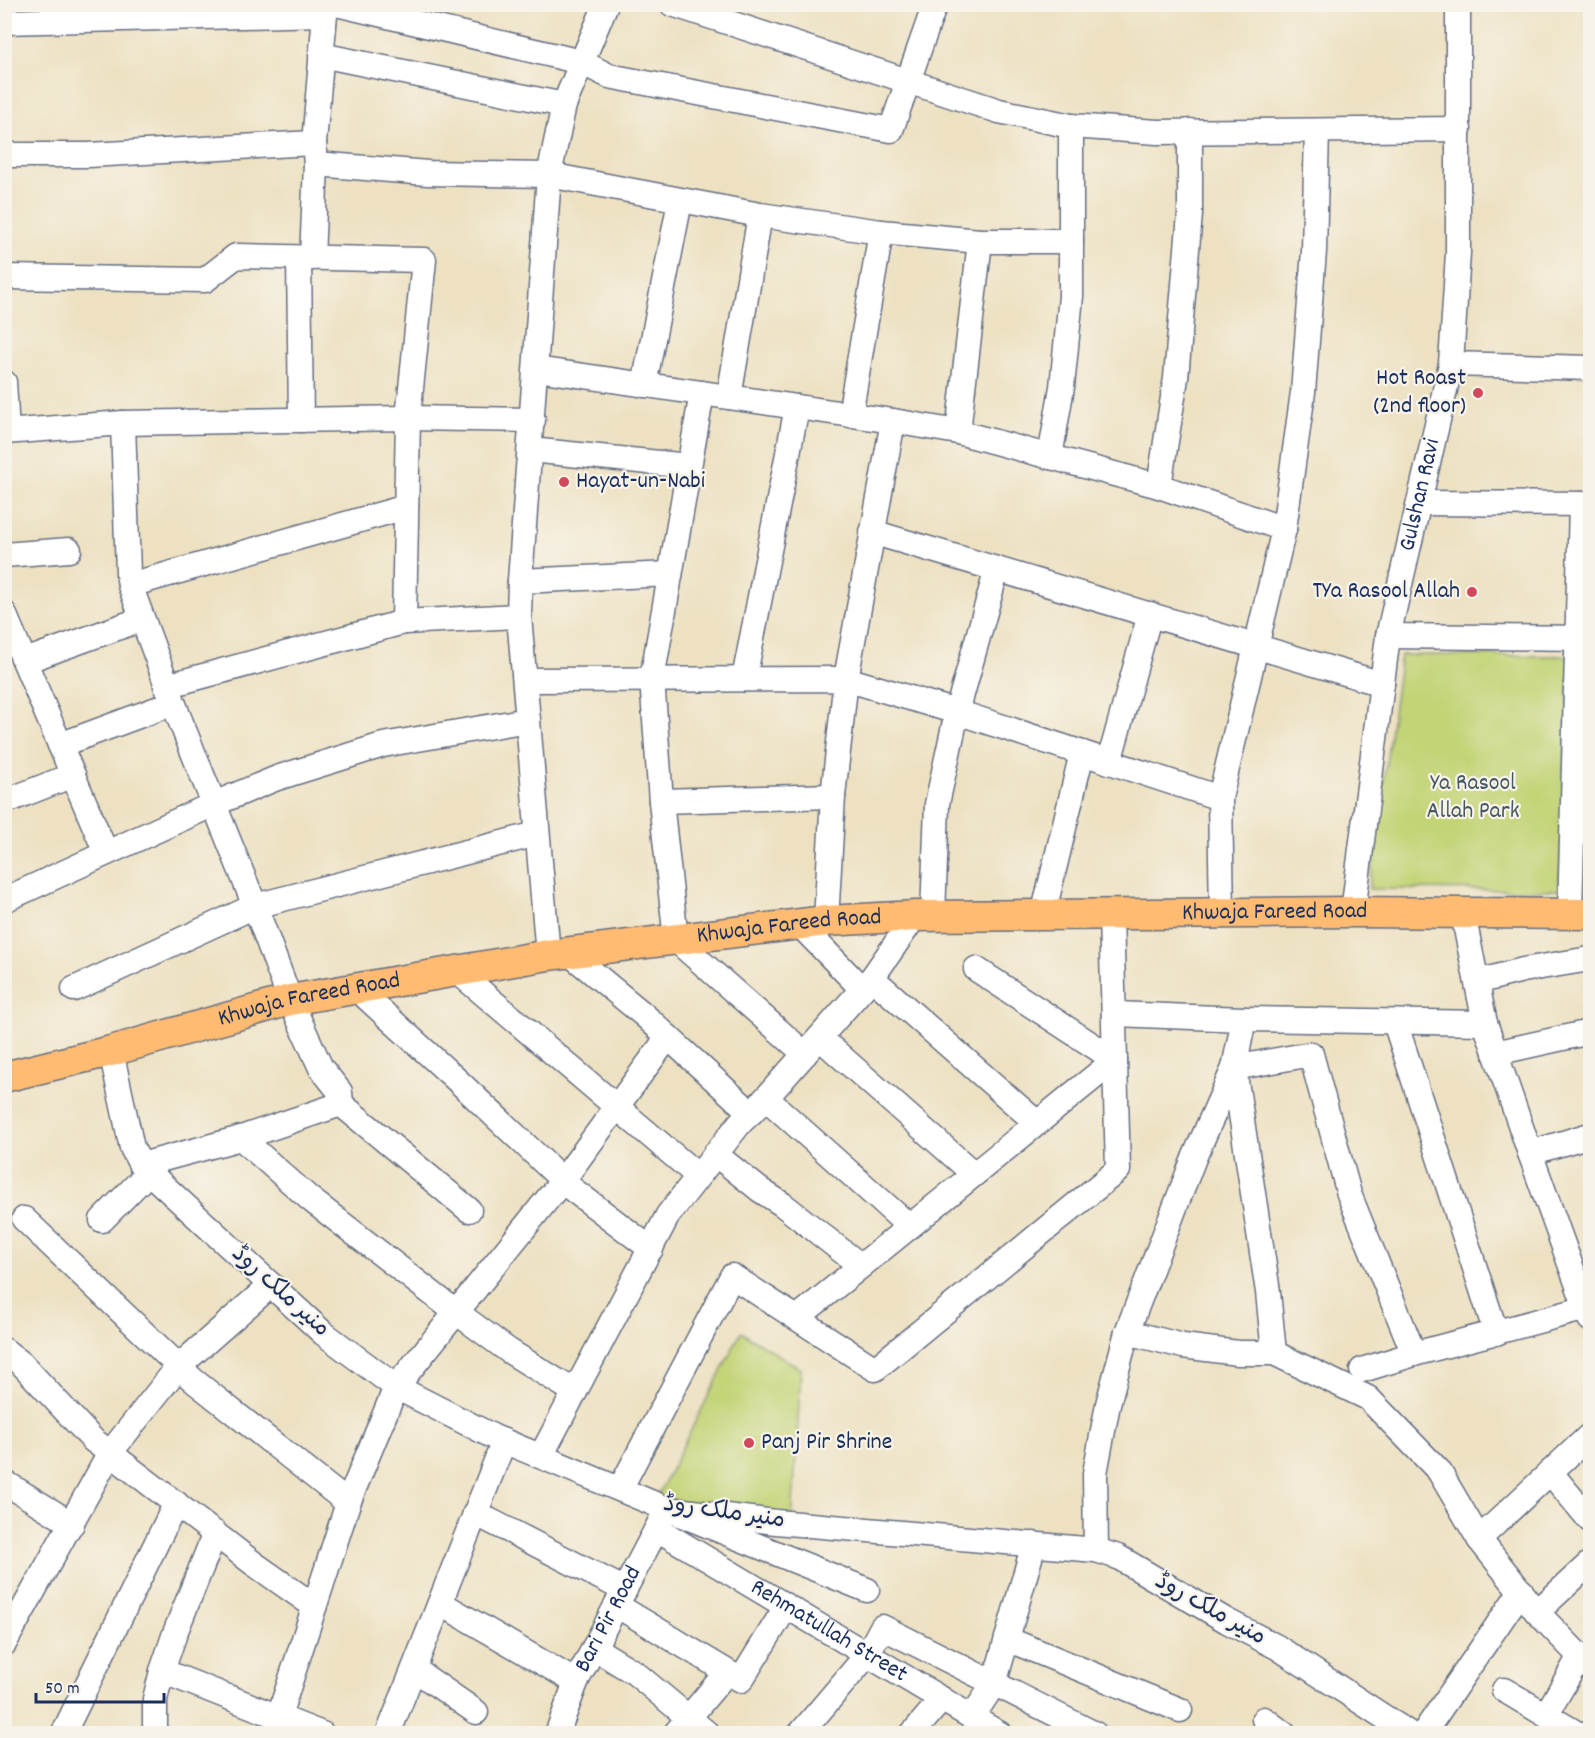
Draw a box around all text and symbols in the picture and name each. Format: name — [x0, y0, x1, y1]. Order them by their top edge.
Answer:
place label: Hot Roast (2nd floor) — [1373, 362, 1466, 424]
marker: Hot Roast (2nd floor) — [1471, 386, 1485, 400]
street label: Gulshan Ravi — [1391, 435, 1450, 555]
place label: Hayat-un-Nabi — [576, 465, 705, 499]
marker: Hayat-un-Nabi — [557, 475, 571, 489]
place label: TYa Rasool Allah — [1312, 575, 1460, 609]
marker: TYa Rasool Allah — [1465, 585, 1479, 599]
park label: Ya Rasool Allah Park — [1426, 767, 1520, 829]
street label: Khwaja Fareed Road — [1182, 895, 1368, 931]
street label: Khwaja Fareed Road — [695, 901, 882, 954]
street label: Khwaja Fareed Road — [214, 964, 403, 1037]
street label: منیر ملک روڈ — [223, 1238, 337, 1346]
place label: Panj Pir Shrine — [761, 1426, 892, 1460]
marker: Panj Pir Shrine — [742, 1436, 756, 1450]
street label: منیر ملک روڈ — [661, 1488, 787, 1538]
street label: Bari Pir Road — [567, 1560, 651, 1679]
street label: منیر ملک روڈ — [1148, 1565, 1272, 1655]
street label: Rehmatullah Street — [744, 1571, 914, 1692]
scale bar — [36, 1666, 164, 1704]
text: 50 m — [45, 1677, 80, 1702]

